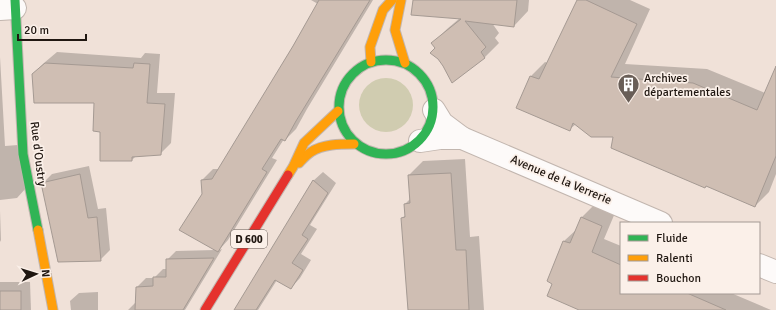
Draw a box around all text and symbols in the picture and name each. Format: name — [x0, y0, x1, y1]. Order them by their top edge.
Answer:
scale bar — [18, 16, 86, 42]
text: 20 m — [24, 23, 49, 38]
place label: Archives départementales — [644, 71, 731, 100]
building icon: Archives départementales — [616, 72, 642, 105]
street label: Rue d'Oustry — [27, 121, 49, 188]
street label: Avenue de la Verrerie — [508, 152, 614, 208]
legend — [620, 222, 760, 294]
road number: D 600 — [231, 230, 267, 248]
text: Fluide — [656, 231, 688, 246]
text: Ralenti — [656, 251, 693, 266]
north arrow — [16, 254, 56, 294]
text: N — [39, 269, 52, 278]
text: Bouchon — [656, 271, 701, 286]

